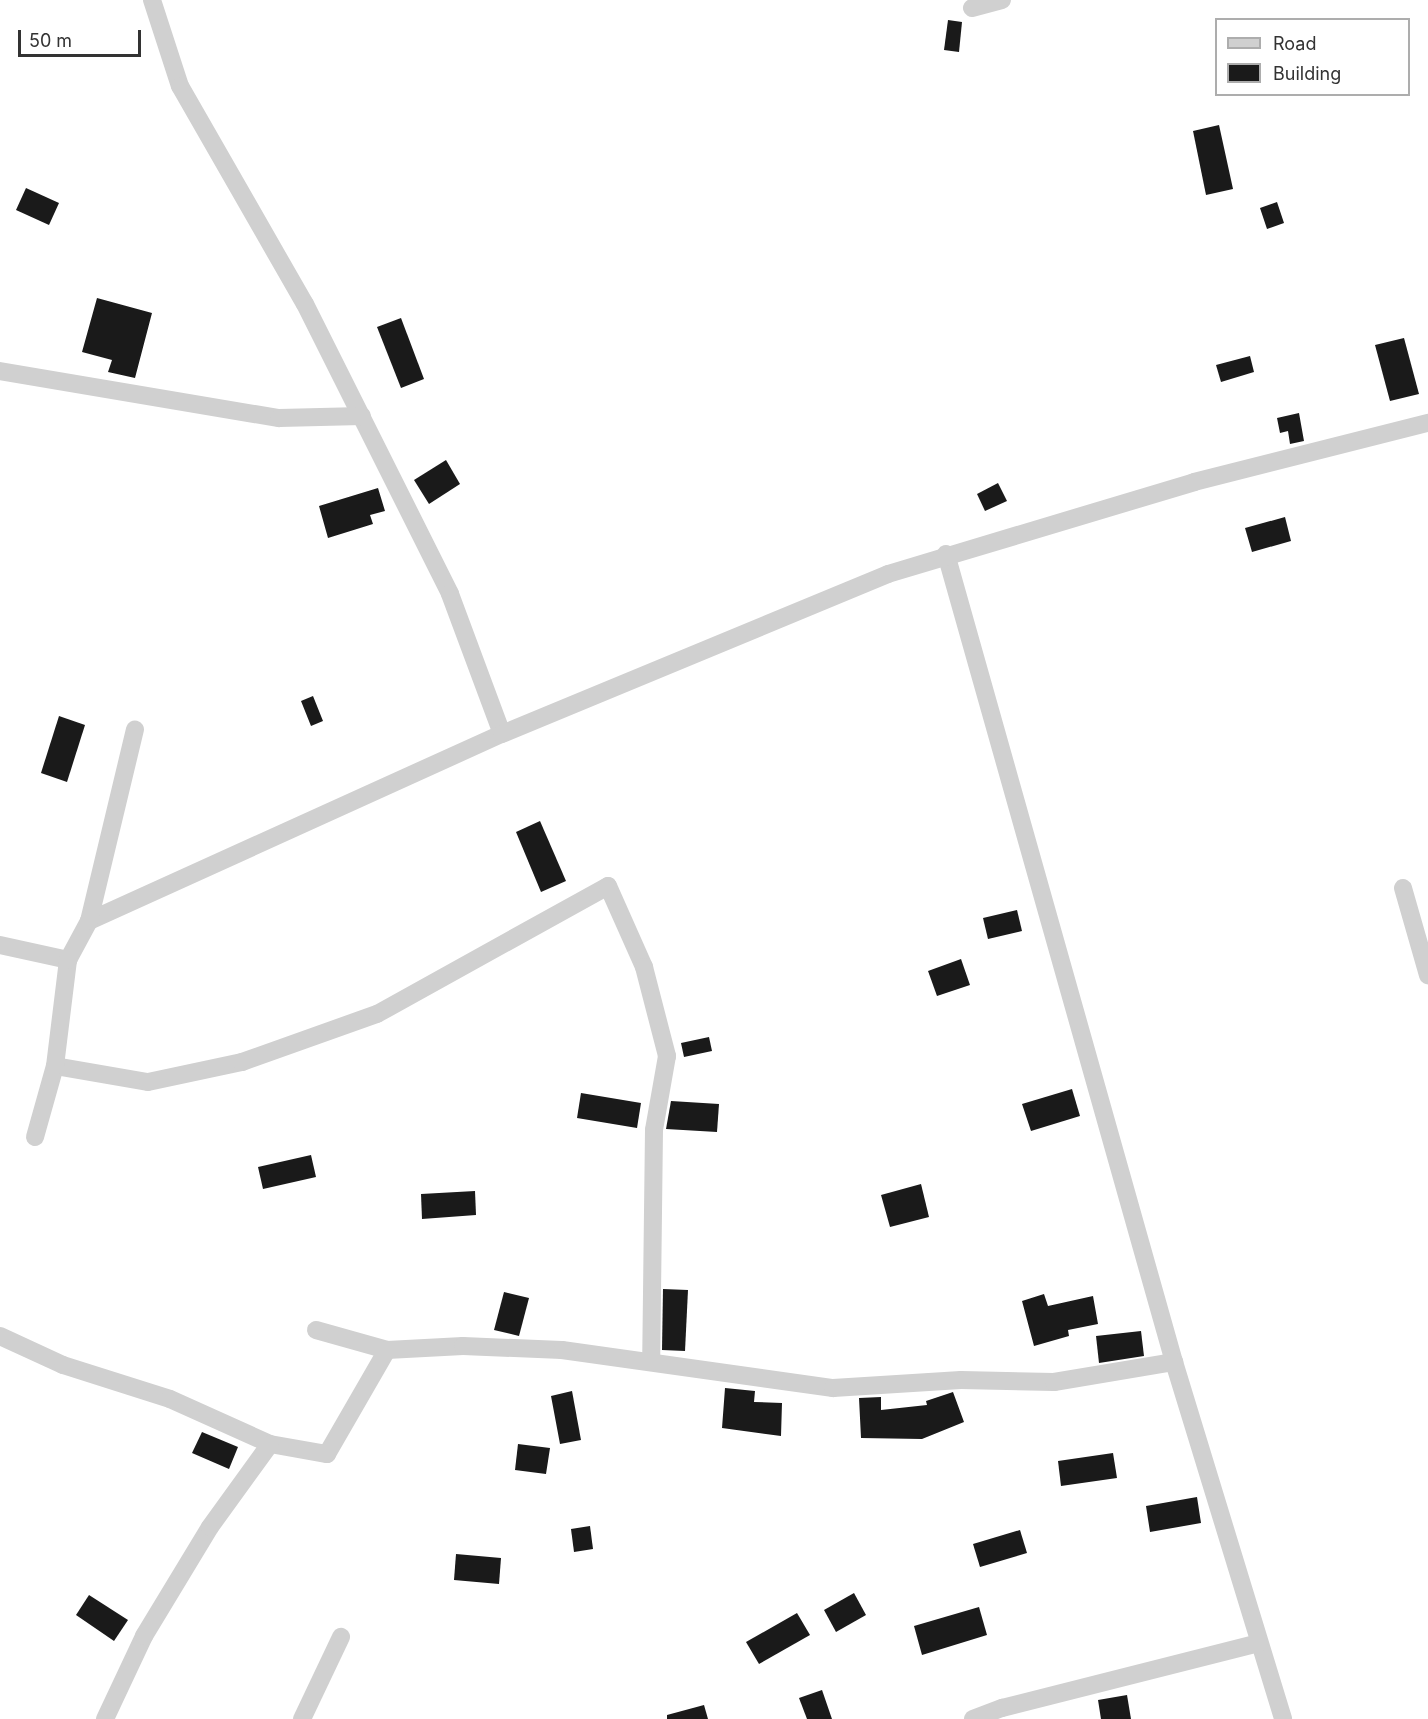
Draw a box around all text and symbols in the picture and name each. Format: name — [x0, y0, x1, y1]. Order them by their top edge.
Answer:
scale bar — [21, 18, 144, 56]
legend — [1215, 18, 1410, 96]
text: 50 m — [29, 30, 72, 51]
text: Road — [1273, 33, 1316, 54]
text: Building — [1273, 63, 1341, 84]

